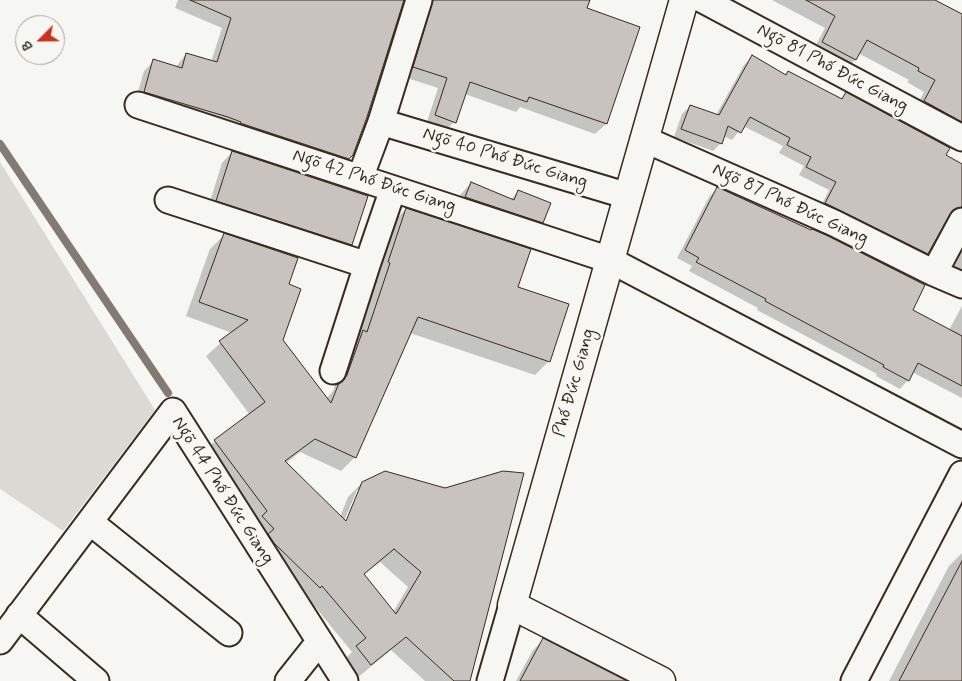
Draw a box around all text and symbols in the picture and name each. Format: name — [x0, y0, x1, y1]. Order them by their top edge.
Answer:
north arrow — [15, 15, 65, 65]
street label: Ngõ 81 Phố Đức Giang — [753, 20, 911, 118]
text: B — [17, 38, 37, 53]
street label: Ngõ 40 Phố Đức Giang — [420, 124, 590, 194]
street label: Ngõ 42 Phố Đức Giang — [290, 145, 458, 219]
street label: Ngõ 87 Phố Đức Giang — [709, 159, 871, 251]
street label: Phố Đức Giang — [549, 326, 601, 440]
street label: Ngõ 44 Phố Đức Giang — [166, 413, 278, 569]

